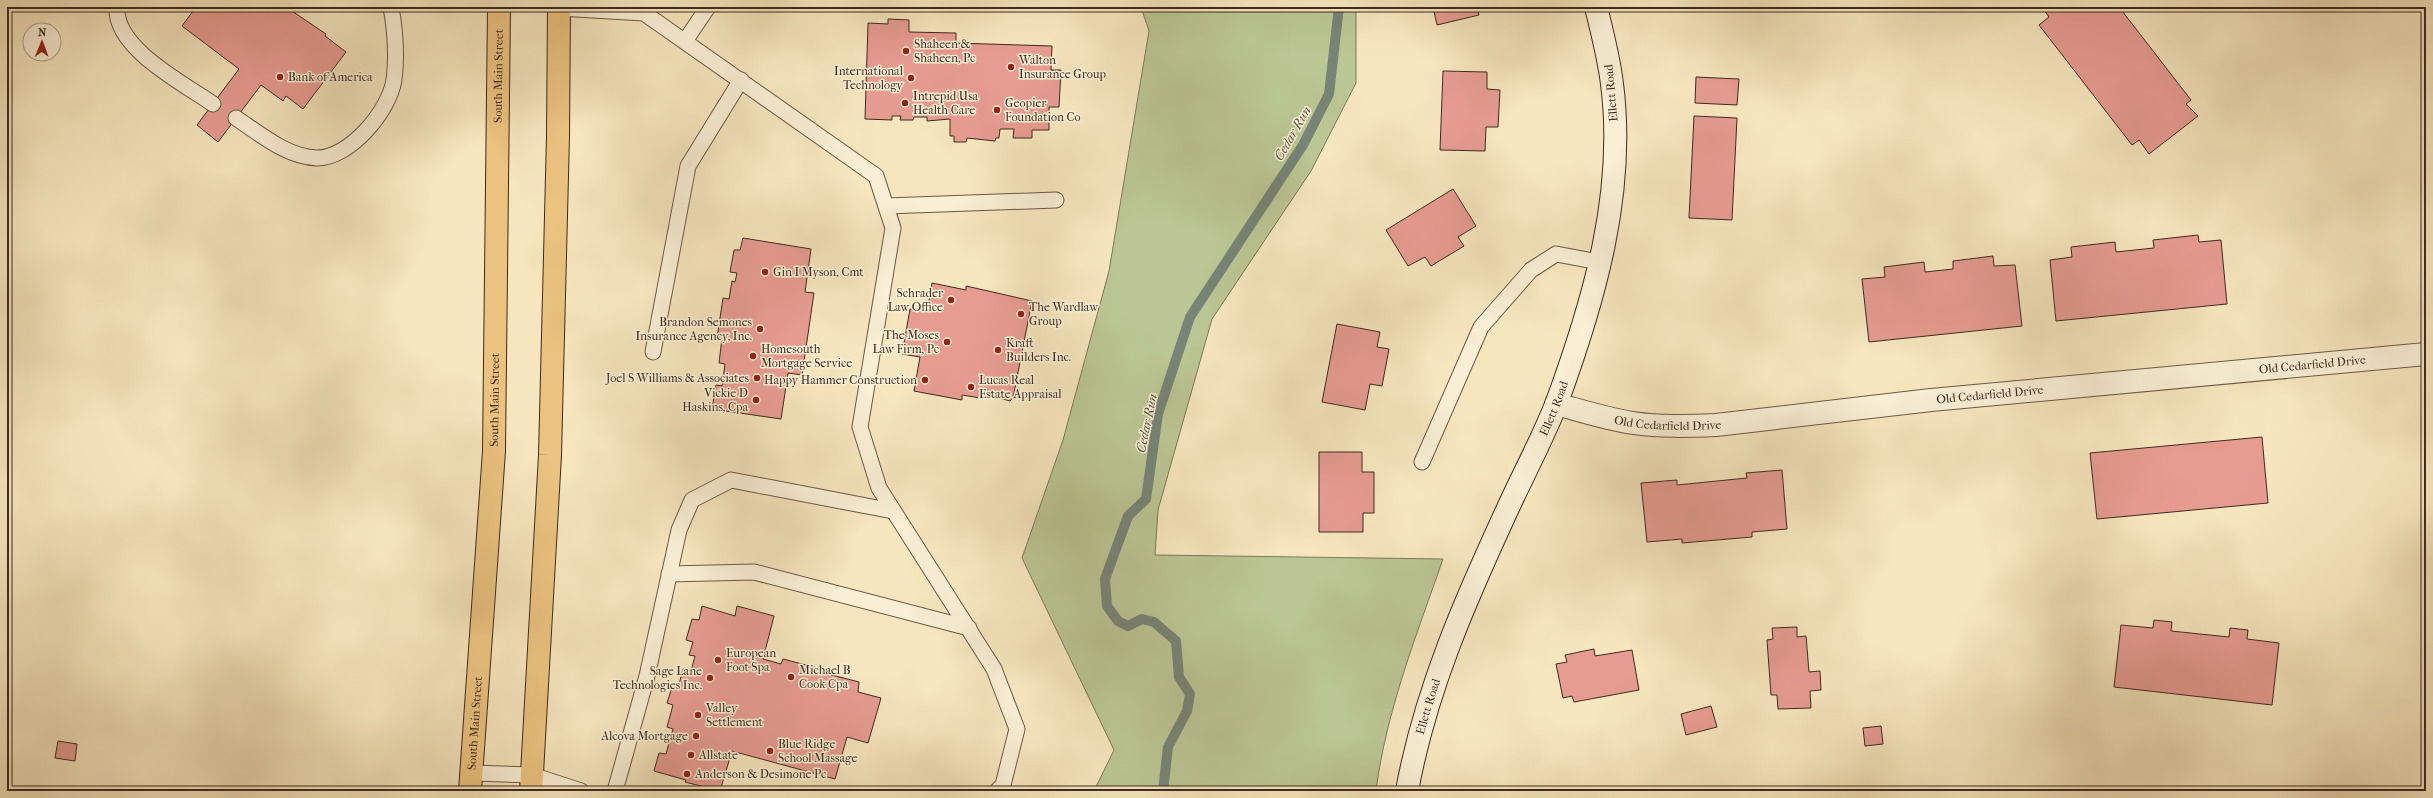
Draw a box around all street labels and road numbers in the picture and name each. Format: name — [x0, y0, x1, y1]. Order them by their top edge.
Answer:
street label: South Main Street — [491, 28, 506, 123]
street label: Ellett Road — [1601, 63, 1620, 122]
street label: South Main Street — [487, 352, 502, 447]
street label: Old Cedarfield Drive — [2258, 353, 2367, 376]
street label: Ellett Road — [1536, 379, 1571, 438]
street label: Old Cedarfield Drive — [1936, 383, 2044, 406]
street label: Old Cedarfield Drive — [1613, 413, 1722, 433]
street label: South Main Street — [464, 675, 485, 771]
street label: Ellett Road — [1413, 676, 1443, 736]

